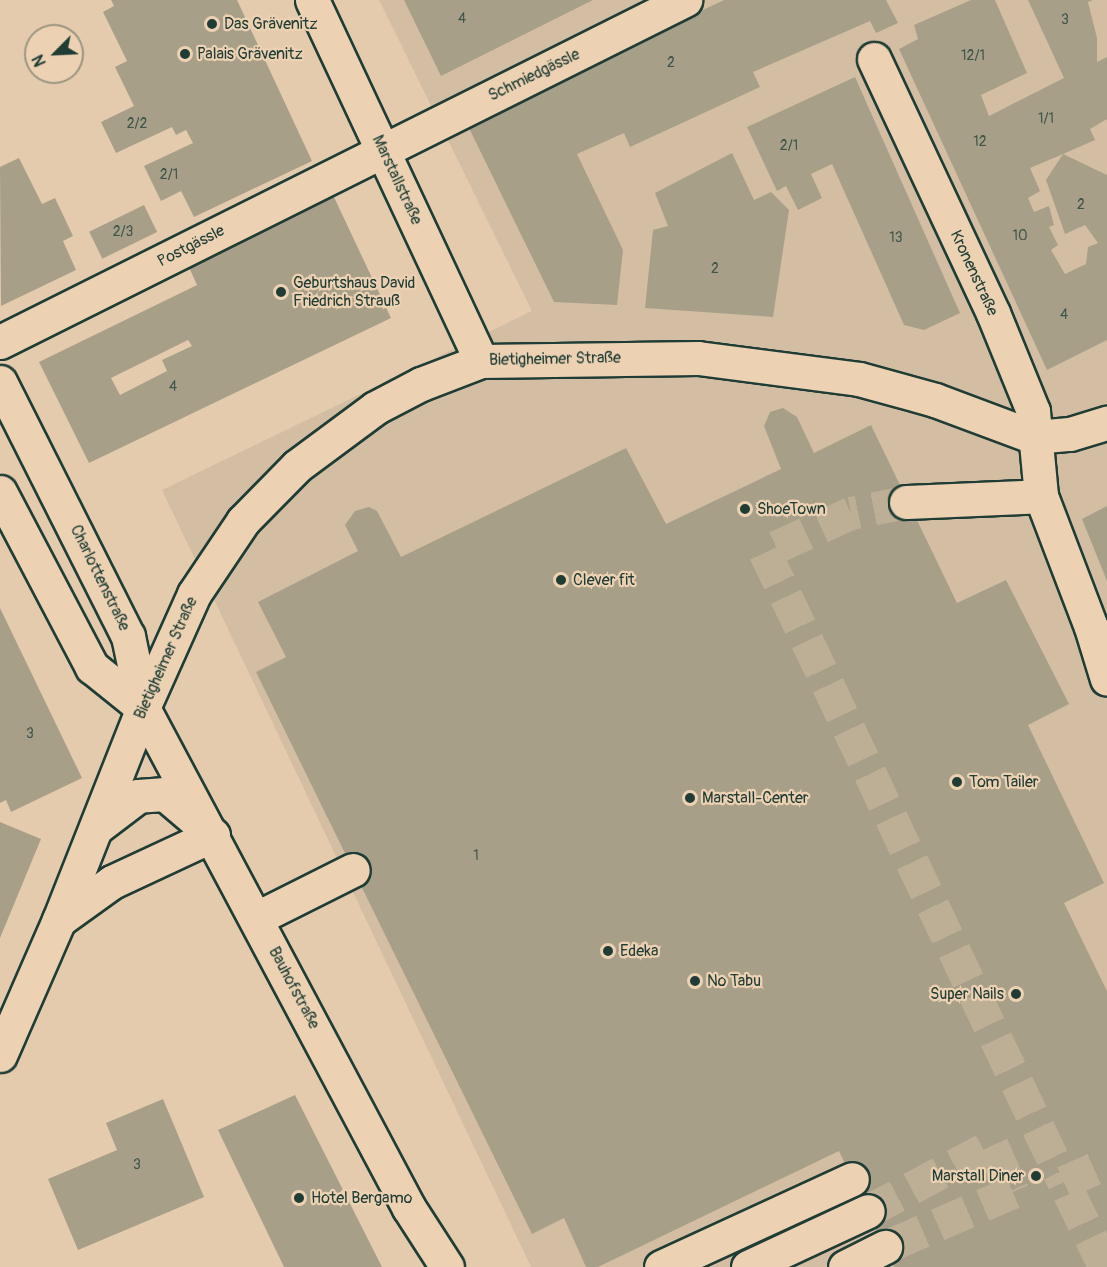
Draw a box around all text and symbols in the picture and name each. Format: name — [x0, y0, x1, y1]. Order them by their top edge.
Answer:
house number: 4 — [458, 11, 466, 27]
house number: 3 — [1061, 12, 1069, 28]
place label: Das Grävenitz — [224, 14, 317, 34]
marker: Das Grävenitz — [205, 17, 219, 31]
north arrow — [24, 24, 84, 84]
place label: Palais Grävenitz — [197, 44, 303, 64]
street label: Schmiedgässle — [485, 45, 583, 105]
marker: Palais Grävenitz — [178, 47, 192, 61]
house number: 12/1 — [961, 48, 985, 64]
text: N — [28, 52, 51, 70]
house number: 2 — [667, 55, 675, 71]
house number: 1/1 — [1038, 111, 1054, 127]
house number: 2/2 — [127, 116, 147, 132]
street label: Marstallstraße — [368, 132, 426, 228]
house number: 12 — [973, 134, 987, 150]
house number: 2/1 — [780, 138, 798, 154]
house number: 2/1 — [160, 167, 178, 183]
house number: 2 — [1077, 197, 1085, 213]
street label: Postgässle — [154, 221, 228, 271]
house number: 2/3 — [113, 224, 133, 240]
street label: Kronenstraße — [946, 227, 1002, 319]
house number: 10 — [1012, 228, 1028, 244]
house number: 13 — [889, 230, 903, 246]
house number: 2 — [711, 261, 719, 277]
place label: Geburtshaus David Friedrich Strauß — [293, 273, 415, 311]
marker: Geburtshaus David Friedrich Strauß — [274, 285, 288, 299]
house number: 4 — [1060, 307, 1068, 323]
street label: Bietigheimer Straße — [489, 348, 621, 370]
house number: 4 — [169, 379, 177, 395]
place label: ShoeTown — [757, 499, 826, 519]
marker: ShoeTown — [738, 502, 752, 516]
street label: Charlottenstraße — [66, 522, 134, 634]
place label: Clever fit — [573, 570, 635, 590]
marker: Clever fit — [554, 573, 568, 587]
street label: Bietigheimer Straße — [130, 594, 202, 722]
house number: 3 — [26, 726, 34, 742]
place label: Tom Tailer — [969, 772, 1039, 792]
marker: Tom Tailer — [950, 775, 964, 789]
place label: Marstall-Center — [702, 788, 809, 808]
marker: Marstall-Center — [683, 791, 697, 805]
house number: 1 — [473, 848, 479, 864]
place label: Edeka — [620, 941, 658, 961]
street label: Bauhofstraße — [264, 944, 324, 1032]
marker: Edeka — [601, 944, 615, 958]
place label: No Tabu — [707, 971, 761, 991]
marker: No Tabu — [688, 974, 702, 988]
place label: Super Nails — [930, 984, 1004, 1004]
marker: Super Nails — [1009, 987, 1023, 1001]
house number: 3 — [133, 1157, 141, 1173]
place label: Marstall Diner — [932, 1166, 1024, 1186]
marker: Marstall Diner — [1029, 1169, 1043, 1183]
place label: Hotel Bergamo — [311, 1188, 412, 1208]
marker: Hotel Bergamo — [292, 1191, 306, 1205]

